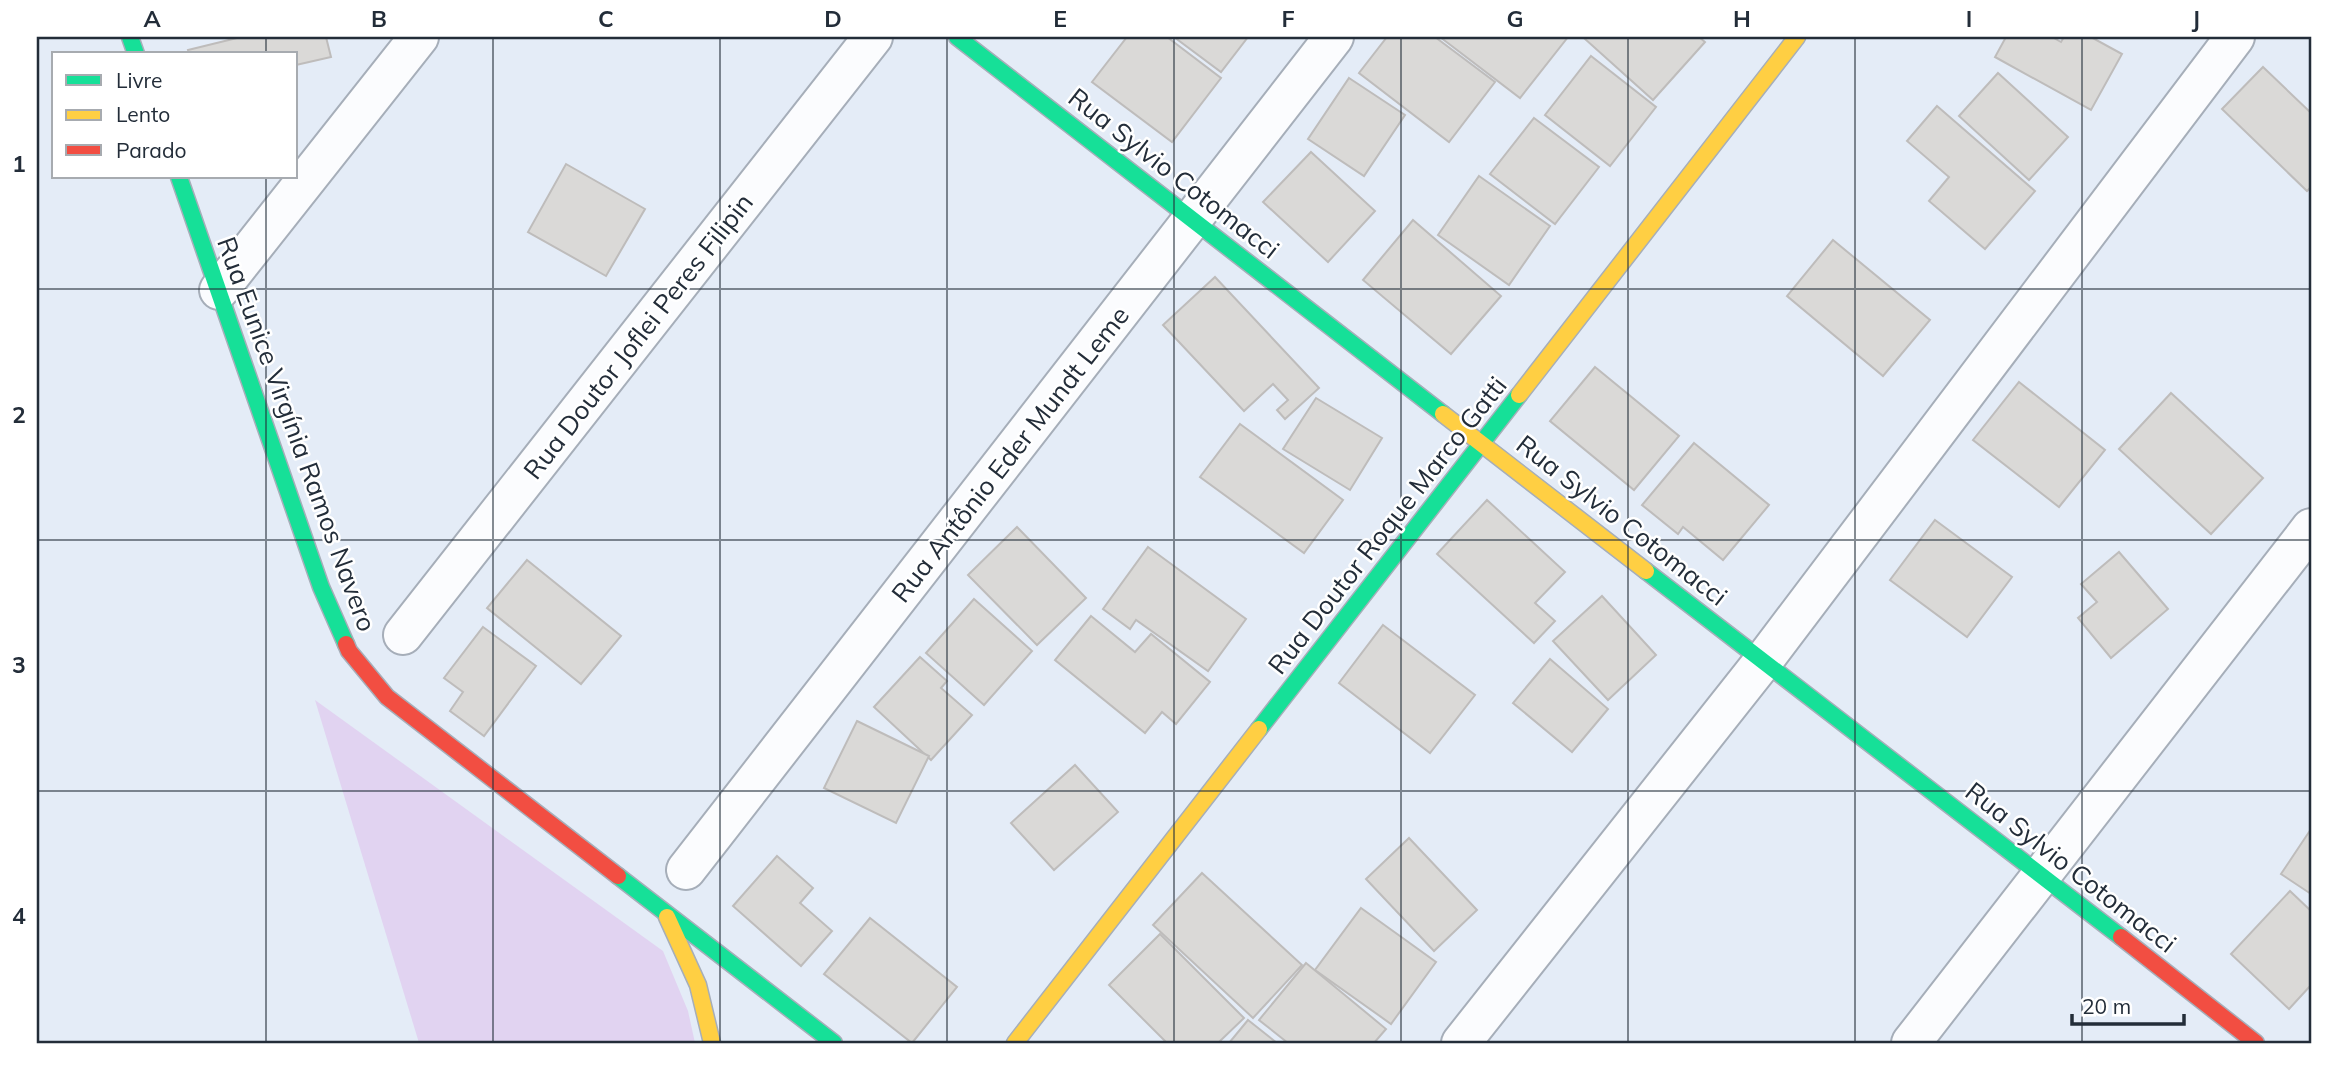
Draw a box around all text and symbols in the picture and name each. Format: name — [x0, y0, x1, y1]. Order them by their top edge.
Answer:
text: A — [143, 4, 161, 33]
text: B — [371, 4, 387, 33]
text: C — [598, 4, 614, 33]
text: D — [824, 4, 842, 33]
text: E — [1053, 4, 1067, 33]
text: F — [1281, 4, 1295, 33]
text: G — [1506, 4, 1524, 33]
text: H — [1733, 4, 1751, 33]
text: I — [1966, 4, 1972, 33]
text: J — [2192, 4, 2200, 33]
legend — [52, 52, 298, 178]
text: Livre — [116, 67, 163, 93]
street label: Rua Sylvio Cotomacci — [1062, 80, 1286, 266]
text: Lento — [116, 101, 170, 127]
text: Parado — [116, 137, 186, 163]
text: 1 — [12, 149, 26, 178]
street label: Rua Doutor Joflei Peres Filipin — [516, 186, 760, 486]
street label: Rua Eunice Virgínia Ramos Navero — [210, 232, 384, 636]
street label: Rua Antônio Eder Mundt Leme — [884, 299, 1136, 609]
street label: Rua Doutor Roque Marco Gatti — [1260, 370, 1514, 680]
text: 2 — [12, 400, 26, 429]
street label: Rua Sylvio Cotomacci — [1510, 427, 1734, 613]
text: 3 — [12, 650, 26, 679]
street label: Rua Sylvio Cotomacci — [1959, 774, 2183, 960]
text: 4 — [12, 901, 26, 930]
scale bar — [2072, 982, 2184, 1026]
text: 20 m — [2082, 993, 2131, 1019]

